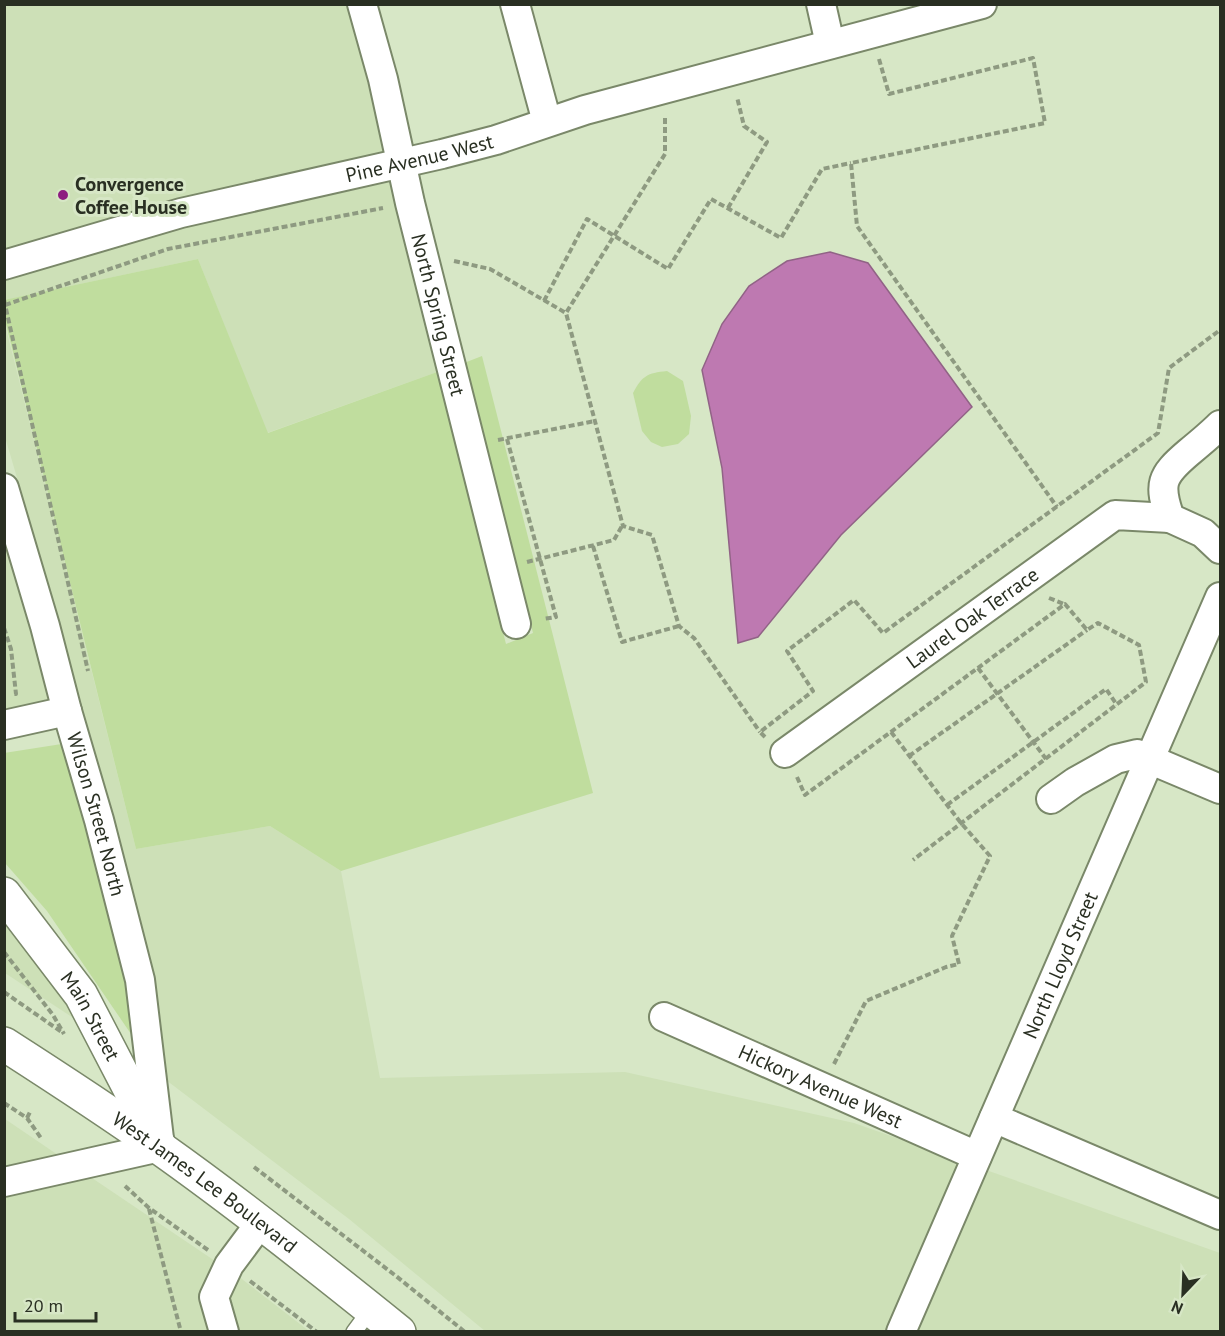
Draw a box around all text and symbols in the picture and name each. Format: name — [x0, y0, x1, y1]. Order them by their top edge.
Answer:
street label: Pine Avenue West — [343, 128, 496, 188]
place label: Convergence Coffee House — [75, 171, 187, 220]
marker: Convergence Coffee House — [56, 188, 70, 202]
street label: North Spring Street — [405, 231, 471, 399]
street label: Laurel Oak Terrace — [901, 561, 1044, 674]
street label: Wilson Street North — [61, 729, 131, 899]
street label: North Lloyd Street — [1017, 887, 1104, 1043]
street label: Main Street — [55, 966, 126, 1065]
street label: Hickory Avenue West — [734, 1039, 906, 1134]
street label: West James Lee Boulevard — [107, 1106, 302, 1259]
north arrow — [1153, 1264, 1213, 1324]
scale bar — [15, 1285, 96, 1323]
text: 20 m — [24, 1294, 63, 1317]
text: N — [1168, 1297, 1186, 1319]

